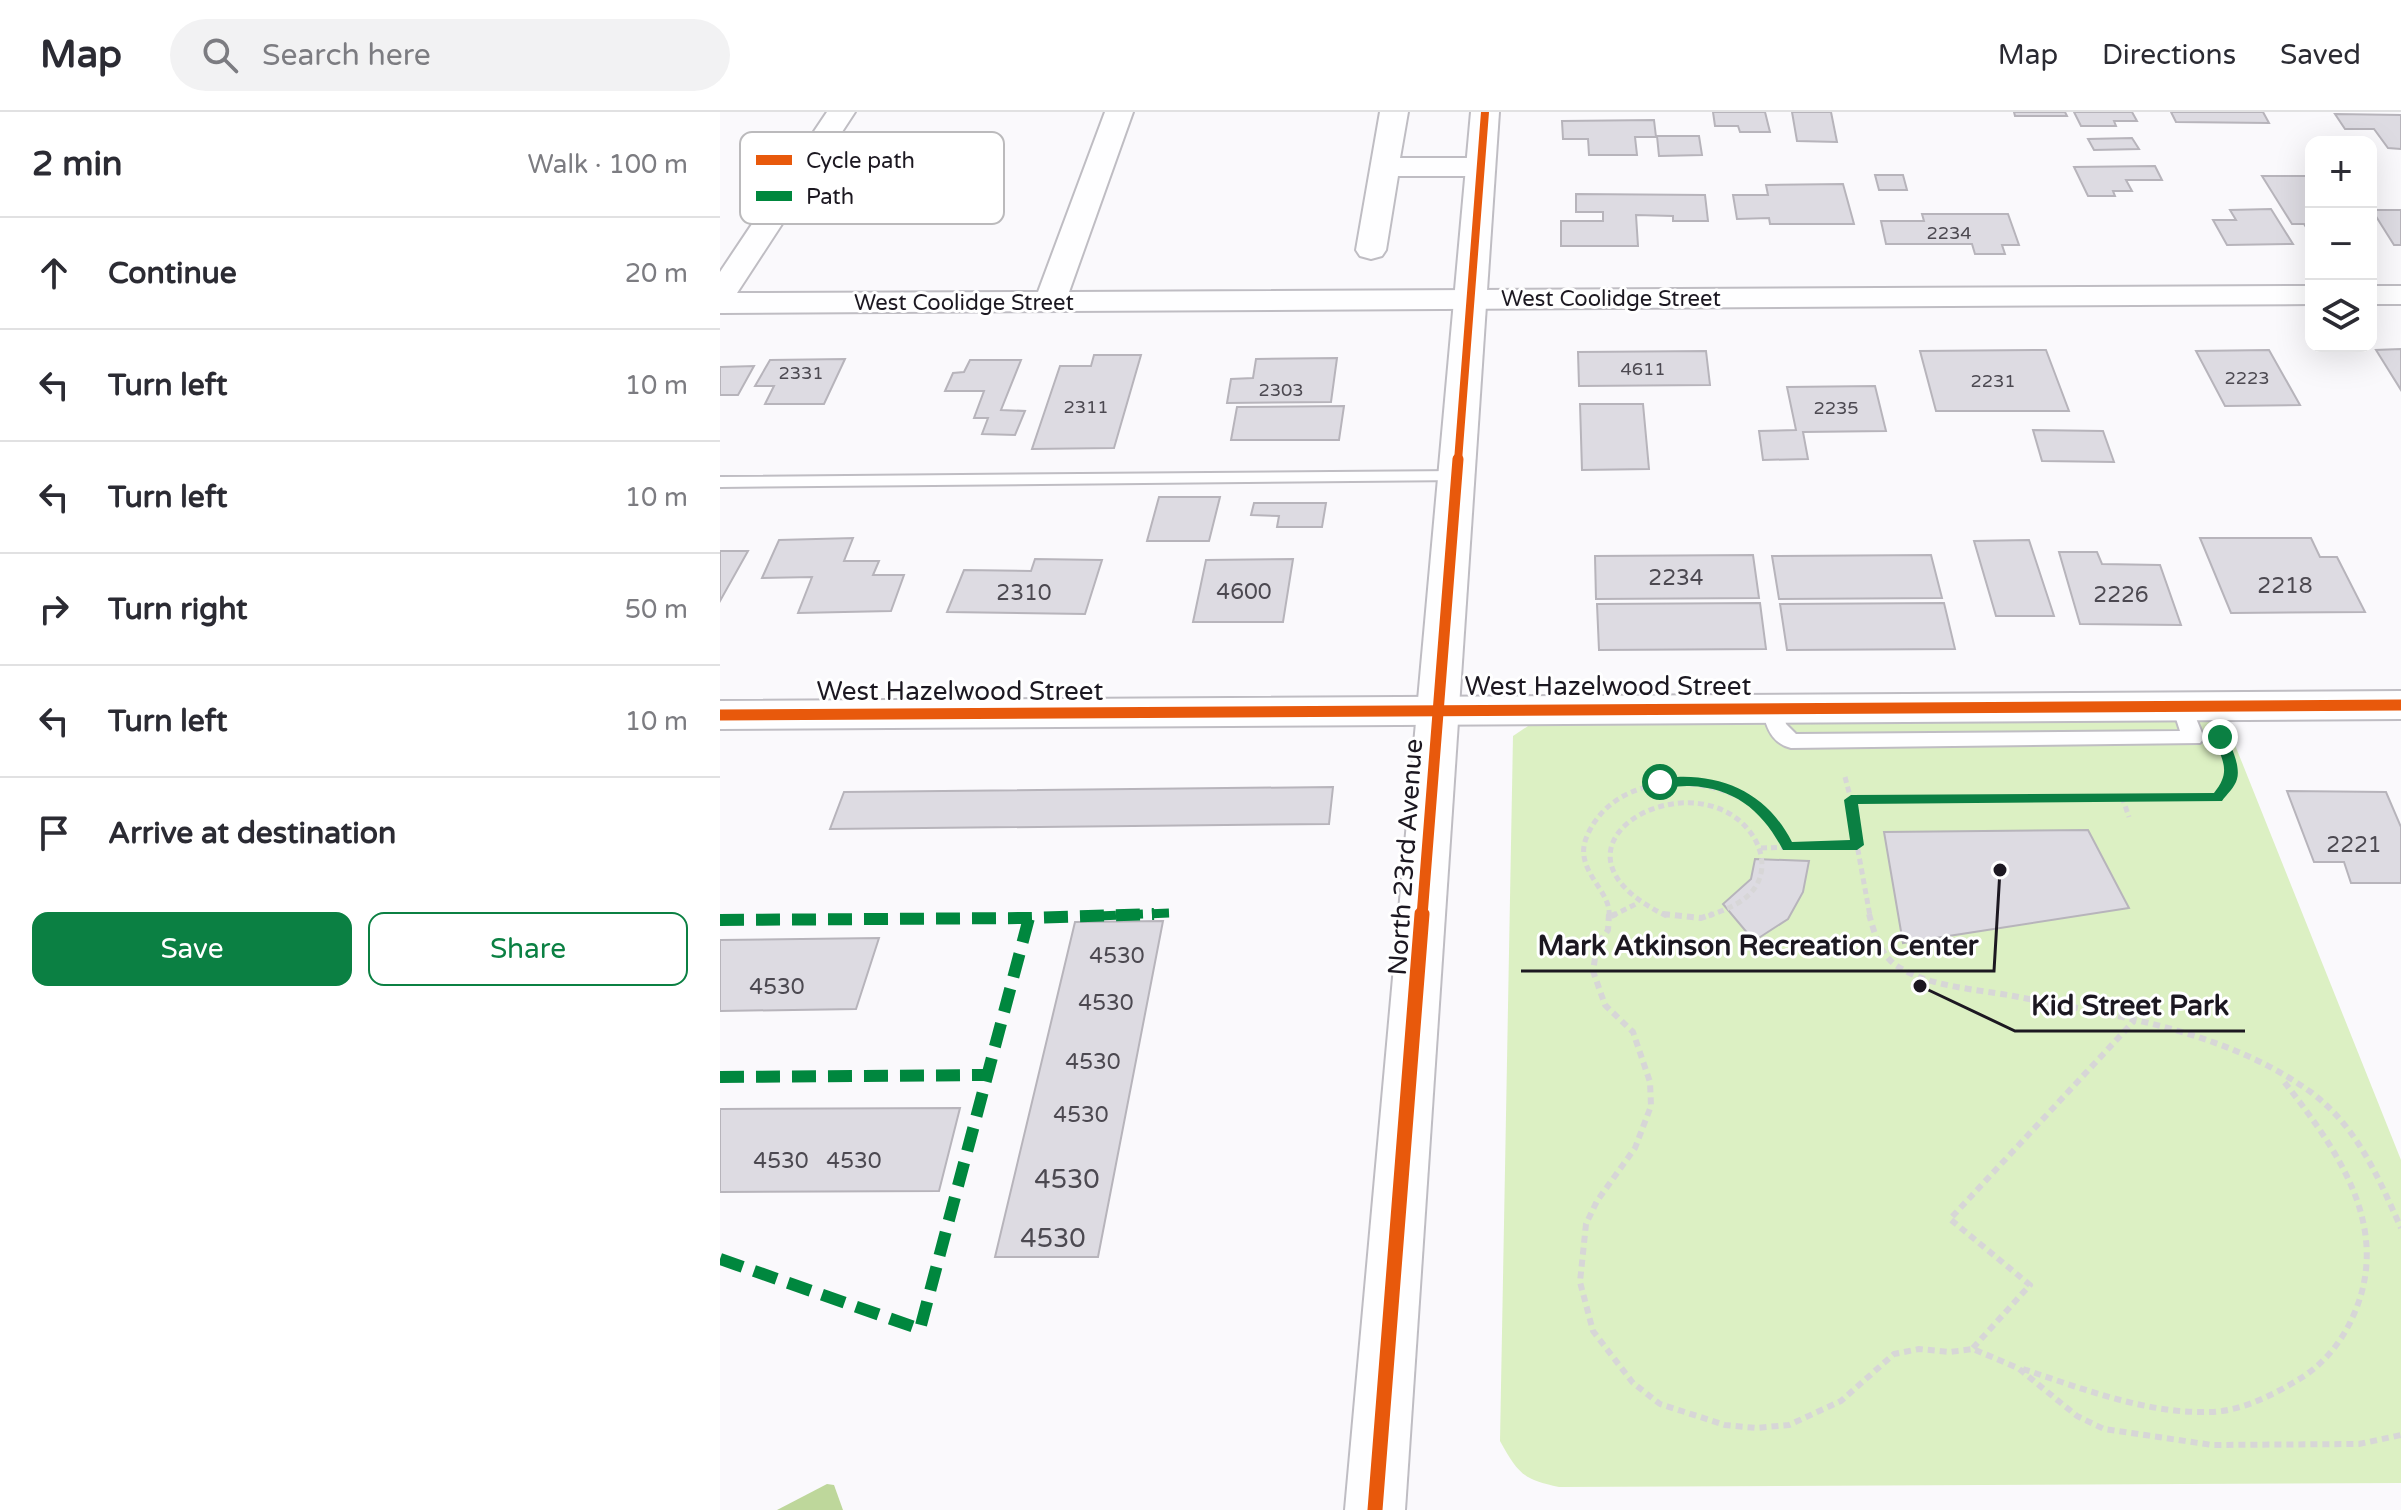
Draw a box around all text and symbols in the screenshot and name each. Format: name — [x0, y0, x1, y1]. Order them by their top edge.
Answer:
search box — [170, 19, 730, 91]
text: Map — [40, 32, 122, 78]
icon: search — [198, 33, 242, 77]
text: Search here — [262, 37, 431, 74]
text: Map — [1998, 38, 2058, 72]
text: Directions — [2102, 38, 2236, 72]
text: Saved — [2280, 38, 2361, 72]
legend — [740, 132, 1004, 224]
map controls — [2305, 136, 2377, 352]
button: + — [2305, 136, 2377, 208]
text: 2 min — [32, 144, 123, 185]
text: Cycle path — [806, 148, 915, 174]
text: Walk · 100 m — [528, 149, 688, 180]
text: Path — [806, 184, 854, 210]
button: − — [2305, 208, 2377, 280]
house number: 2234 — [1926, 222, 1972, 244]
icon: ahead — [32, 251, 76, 295]
text: Continue — [108, 255, 237, 292]
text: 20 m — [625, 258, 688, 289]
button: layers — [2305, 280, 2377, 352]
street label: West Coolidge Street — [1501, 286, 1721, 312]
street label: West Coolidge Street — [854, 290, 1074, 316]
house number: 4611 — [1620, 358, 1666, 380]
house number: 2331 — [778, 362, 824, 384]
icon: left — [32, 363, 76, 407]
text: Turn left — [108, 367, 227, 404]
house number: 2223 — [2224, 367, 2270, 389]
text: 10 m — [625, 370, 688, 401]
house number: 2231 — [1970, 370, 2016, 392]
house number: 2303 — [1258, 379, 1304, 401]
house number: 2311 — [1063, 396, 1109, 418]
house number: 2235 — [1813, 397, 1859, 419]
icon: left — [32, 475, 76, 519]
text: Turn left — [108, 479, 227, 516]
text: 10 m — [625, 482, 688, 513]
house number: 2234 — [1648, 565, 1704, 591]
house number: 2218 — [2257, 573, 2313, 599]
house number: 4600 — [1216, 579, 1272, 605]
house number: 2310 — [996, 580, 1052, 606]
house number: 2226 — [2093, 582, 2149, 608]
icon: right — [32, 587, 76, 631]
text: Turn right — [108, 591, 248, 628]
text: 50 m — [625, 594, 688, 625]
street label: West Hazelwood Street — [1465, 671, 1751, 702]
street label: West Hazelwood Street — [817, 676, 1103, 707]
icon: left — [32, 699, 76, 743]
text: Turn left — [108, 703, 227, 740]
text: 10 m — [625, 706, 688, 737]
route end — [2202, 719, 2238, 755]
street label: North 23rd Avenue — [1382, 738, 1429, 976]
route start — [1642, 764, 1678, 800]
icon: arrive — [32, 811, 76, 855]
text: Arrive at destination — [108, 815, 396, 852]
house number: 2221 — [2326, 832, 2382, 858]
button: Save — [32, 912, 352, 986]
button: Share — [368, 912, 688, 986]
callout: Mark Atkinson Recreation Center — [1521, 919, 1994, 971]
text: Mark Atkinson Recreation Center — [1537, 929, 1980, 963]
house number: 4530 — [1089, 943, 1145, 969]
house number: 4530 — [749, 974, 805, 1000]
callout: Kid Street Park — [2015, 979, 2245, 1031]
text: Kid Street Park — [2031, 989, 2229, 1023]
house number: 4530 — [1078, 990, 1134, 1016]
house number: 4530 — [1065, 1049, 1121, 1075]
house number: 4530 — [1053, 1102, 1109, 1128]
house number: 4530 — [753, 1148, 809, 1174]
house number: 4530 — [826, 1148, 882, 1174]
house number: 4530 — [1034, 1164, 1100, 1195]
house number: 4530 — [1020, 1223, 1086, 1254]

